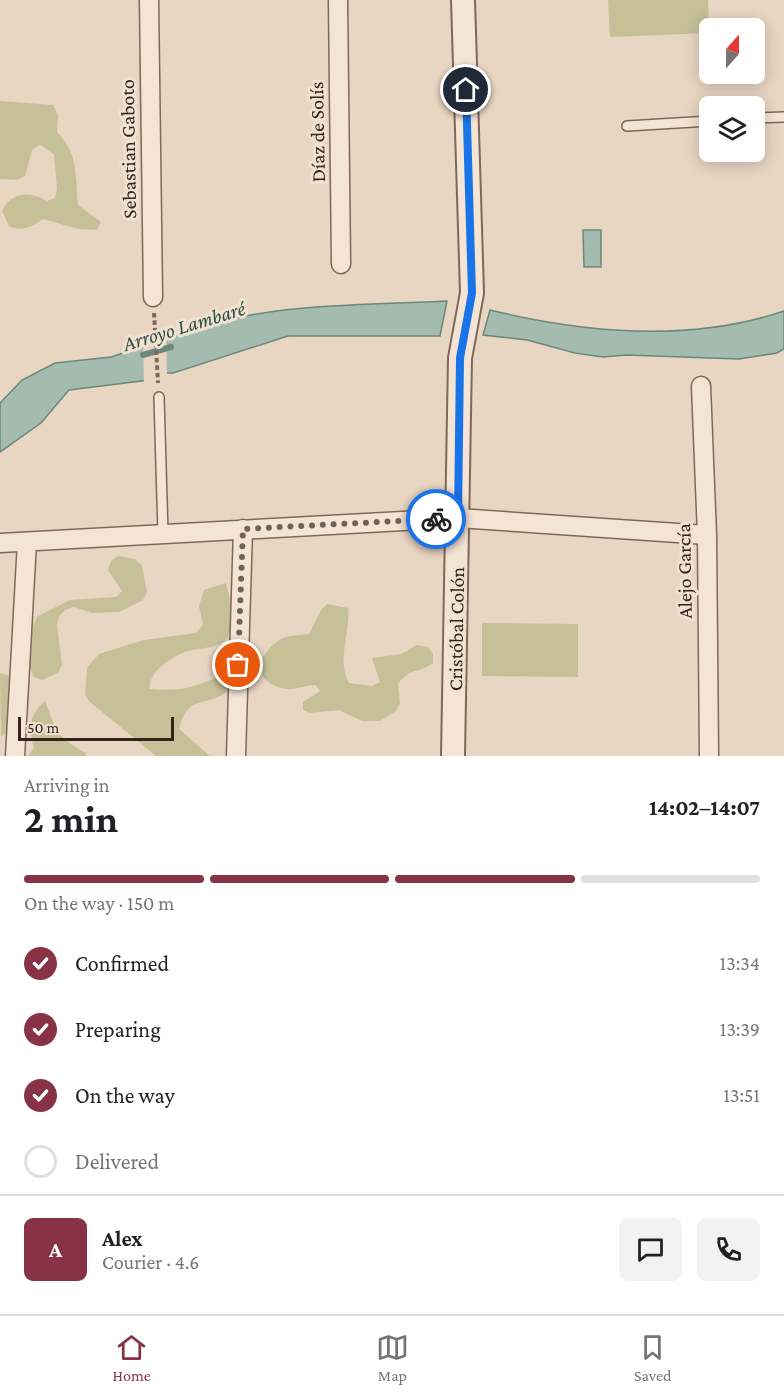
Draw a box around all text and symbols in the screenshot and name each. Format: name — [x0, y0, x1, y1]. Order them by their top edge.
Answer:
north arrow — [699, 18, 765, 84]
map controls — [699, 18, 765, 162]
pin — [440, 64, 491, 115]
icon: home — [449, 73, 482, 106]
street label: Sebastian Gaboto — [116, 79, 140, 219]
street label: Díaz de Solís — [305, 81, 329, 183]
button: layers — [699, 96, 765, 162]
water label: Arroyo Lambaré — [119, 296, 249, 356]
courier — [406, 489, 466, 549]
icon: bike — [420, 503, 453, 536]
street label: Alejo García — [672, 523, 697, 619]
street label: Cristóbal Colón — [444, 566, 468, 691]
pin — [212, 639, 263, 690]
icon: bag — [221, 648, 254, 681]
scale bar — [18, 714, 174, 742]
text: 50 m — [27, 719, 59, 736]
text: Arriving in — [24, 774, 109, 796]
text: 14:02–14:07 — [649, 795, 760, 820]
text: 2 min — [24, 797, 118, 840]
text: On the way · 150 m — [24, 892, 174, 914]
icon: check — [24, 947, 57, 980]
text: Confirmed — [75, 951, 169, 976]
text: 13:34 — [720, 952, 760, 974]
icon: check — [24, 1013, 57, 1046]
text: Preparing — [75, 1017, 161, 1042]
text: 13:39 — [720, 1018, 760, 1040]
icon: check — [24, 1079, 57, 1112]
text: On the way — [75, 1083, 175, 1108]
text: 13:51 — [723, 1084, 760, 1106]
text: Delivered — [75, 1149, 159, 1174]
button: chat — [619, 1218, 682, 1281]
button: phone — [697, 1218, 760, 1281]
text: Alex — [102, 1226, 143, 1251]
text: A — [49, 1237, 62, 1262]
text: Courier · 4.6 — [102, 1251, 200, 1273]
tab: Home — [113, 1331, 151, 1384]
tab: Map — [376, 1331, 409, 1384]
tab: Saved — [634, 1331, 671, 1384]

